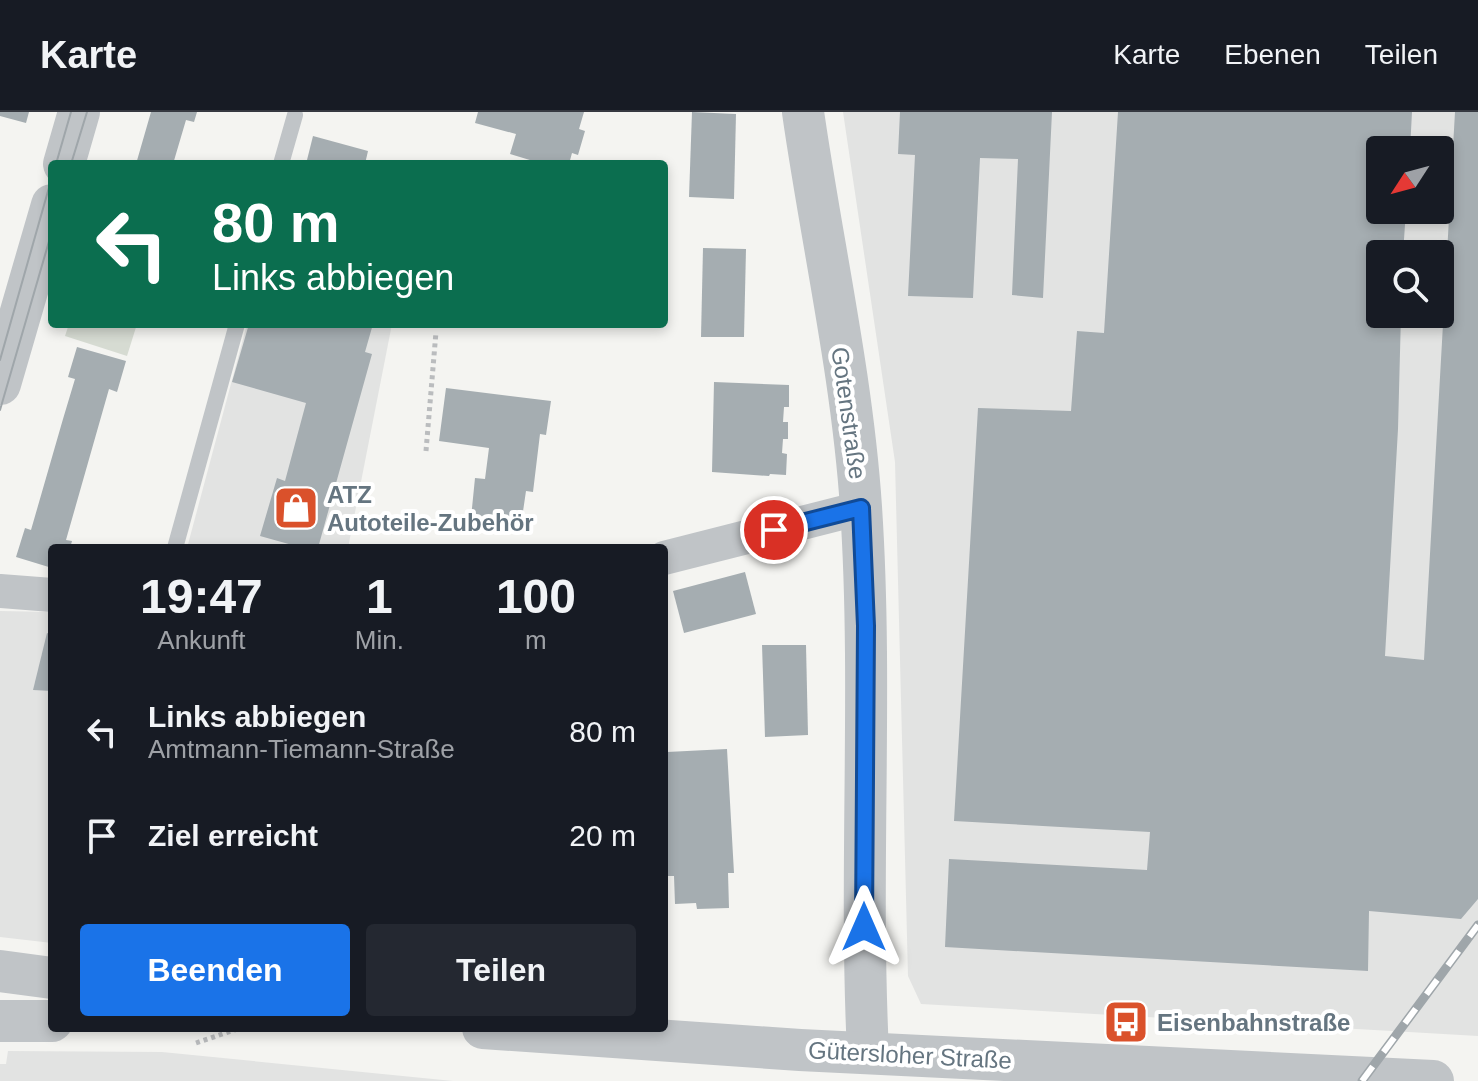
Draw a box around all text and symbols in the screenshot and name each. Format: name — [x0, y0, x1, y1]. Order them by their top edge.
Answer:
text: Karte — [40, 34, 137, 76]
text: Karte — [1113, 39, 1180, 70]
text: Ebenen — [1224, 39, 1321, 70]
text: Teilen — [1365, 39, 1438, 70]
north arrow — [1366, 136, 1454, 224]
map controls — [1366, 136, 1454, 328]
text: 80 m — [212, 191, 340, 254]
icon: left — [80, 192, 184, 296]
button: search — [1366, 240, 1454, 328]
text: Links abbiegen — [212, 257, 454, 298]
street label: Gotenstraße — [826, 345, 872, 481]
place label: ATZ Autoteile-Zubehör — [327, 481, 534, 536]
shop icon: ATZ Autoteile-Zubehör — [272, 484, 320, 532]
pin — [740, 496, 808, 564]
icon: arrive — [752, 508, 796, 552]
text: 19:47 — [140, 570, 263, 623]
text: 1 — [366, 570, 393, 623]
text: 100 — [496, 570, 576, 623]
text: Ankunft — [157, 625, 245, 655]
text: Min. — [355, 625, 404, 655]
text: m — [525, 625, 547, 655]
text: Links abbiegen — [148, 700, 366, 733]
icon: left — [80, 710, 124, 754]
text: 80 m — [569, 715, 636, 748]
text: Amtmann-Tiemann-Straße — [148, 734, 455, 764]
icon: arrive — [80, 814, 124, 858]
text: Ziel erreicht — [148, 819, 318, 852]
text: 20 m — [569, 819, 636, 852]
position arrow — [822, 885, 906, 969]
button: Beenden — [80, 924, 350, 1016]
button: Teilen — [366, 924, 636, 1016]
bus stop icon: Eisenbahnstraße — [1102, 998, 1150, 1046]
place label: Eisenbahnstraße — [1157, 1009, 1350, 1036]
street label: Gütersloher Straße — [807, 1036, 1013, 1074]

